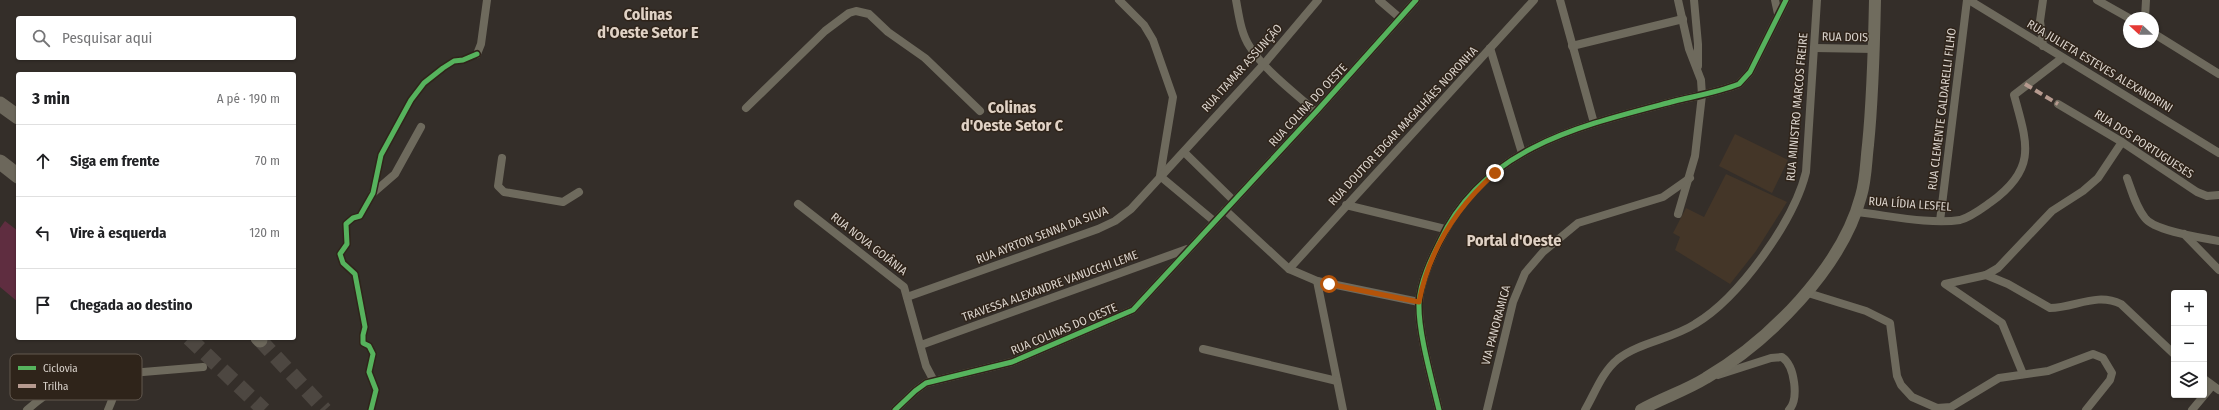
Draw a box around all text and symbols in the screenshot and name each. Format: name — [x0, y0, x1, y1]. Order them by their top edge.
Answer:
district label: Colinas d'Oeste Setor E — [597, 5, 699, 42]
north arrow — [2123, 12, 2159, 48]
search box — [16, 16, 296, 60]
street label: RUA JULIETA ESTEVES ALEXANDRINI — [2025, 17, 2175, 115]
street label: RUA ITAMAR ASSUNÇÃO — [1198, 21, 1285, 115]
icon: search — [30, 27, 52, 49]
street label: RUA CLEMENTE CALDARELLI FILHO — [1925, 27, 1959, 191]
text: Pesquisar aqui — [62, 29, 152, 47]
street label: RUA DOIS — [1822, 30, 1868, 44]
street label: RUA MINISTRO MARCOS FREIRE — [1784, 32, 1810, 182]
street label: RUA DOUTOR EDGAR MAGALHÃES NORONHA — [1325, 43, 1481, 208]
street label: RUA COLINA DO OESTE — [1266, 60, 1350, 149]
text: 3 min — [32, 88, 70, 109]
text: A pé · 190 m — [217, 91, 280, 106]
district label: Colinas d'Oeste Setor C — [961, 98, 1064, 135]
street label: RUA DOS PORTUGUESES — [2092, 107, 2196, 181]
icon: ahead — [32, 150, 54, 172]
text: Siga em frente — [70, 152, 160, 170]
text: 70 m — [255, 153, 280, 168]
route end — [1486, 164, 1504, 182]
street label: RUA LÍDIA LESFEL — [1868, 193, 1953, 214]
street label: RUA AYRTON SENNA DA SILVA — [974, 203, 1111, 267]
street label: RUA NOVA GOIÂNIA — [828, 209, 911, 279]
icon: left — [32, 222, 54, 244]
text: Vire à esquerda — [70, 224, 167, 242]
text: 120 m — [249, 225, 280, 240]
district label: Portal d'Oeste — [1467, 231, 1561, 250]
street label: TRAVESSA ALEXANDRE VANUCCHI LEME — [960, 247, 1140, 324]
route start — [1320, 275, 1338, 293]
street label: VIA PANORAMICA — [1479, 283, 1514, 366]
map controls — [2171, 290, 2207, 398]
button: + — [2171, 290, 2207, 326]
icon: arrive — [32, 294, 54, 316]
text: Chegada ao destino — [70, 296, 192, 314]
street label: RUA COLINAS DO OESTE — [1009, 300, 1120, 358]
button: − — [2171, 326, 2207, 362]
legend — [10, 354, 142, 400]
text: Ciclovia — [43, 362, 78, 375]
button: layers — [2171, 362, 2207, 398]
text: Trilha — [43, 380, 68, 393]

